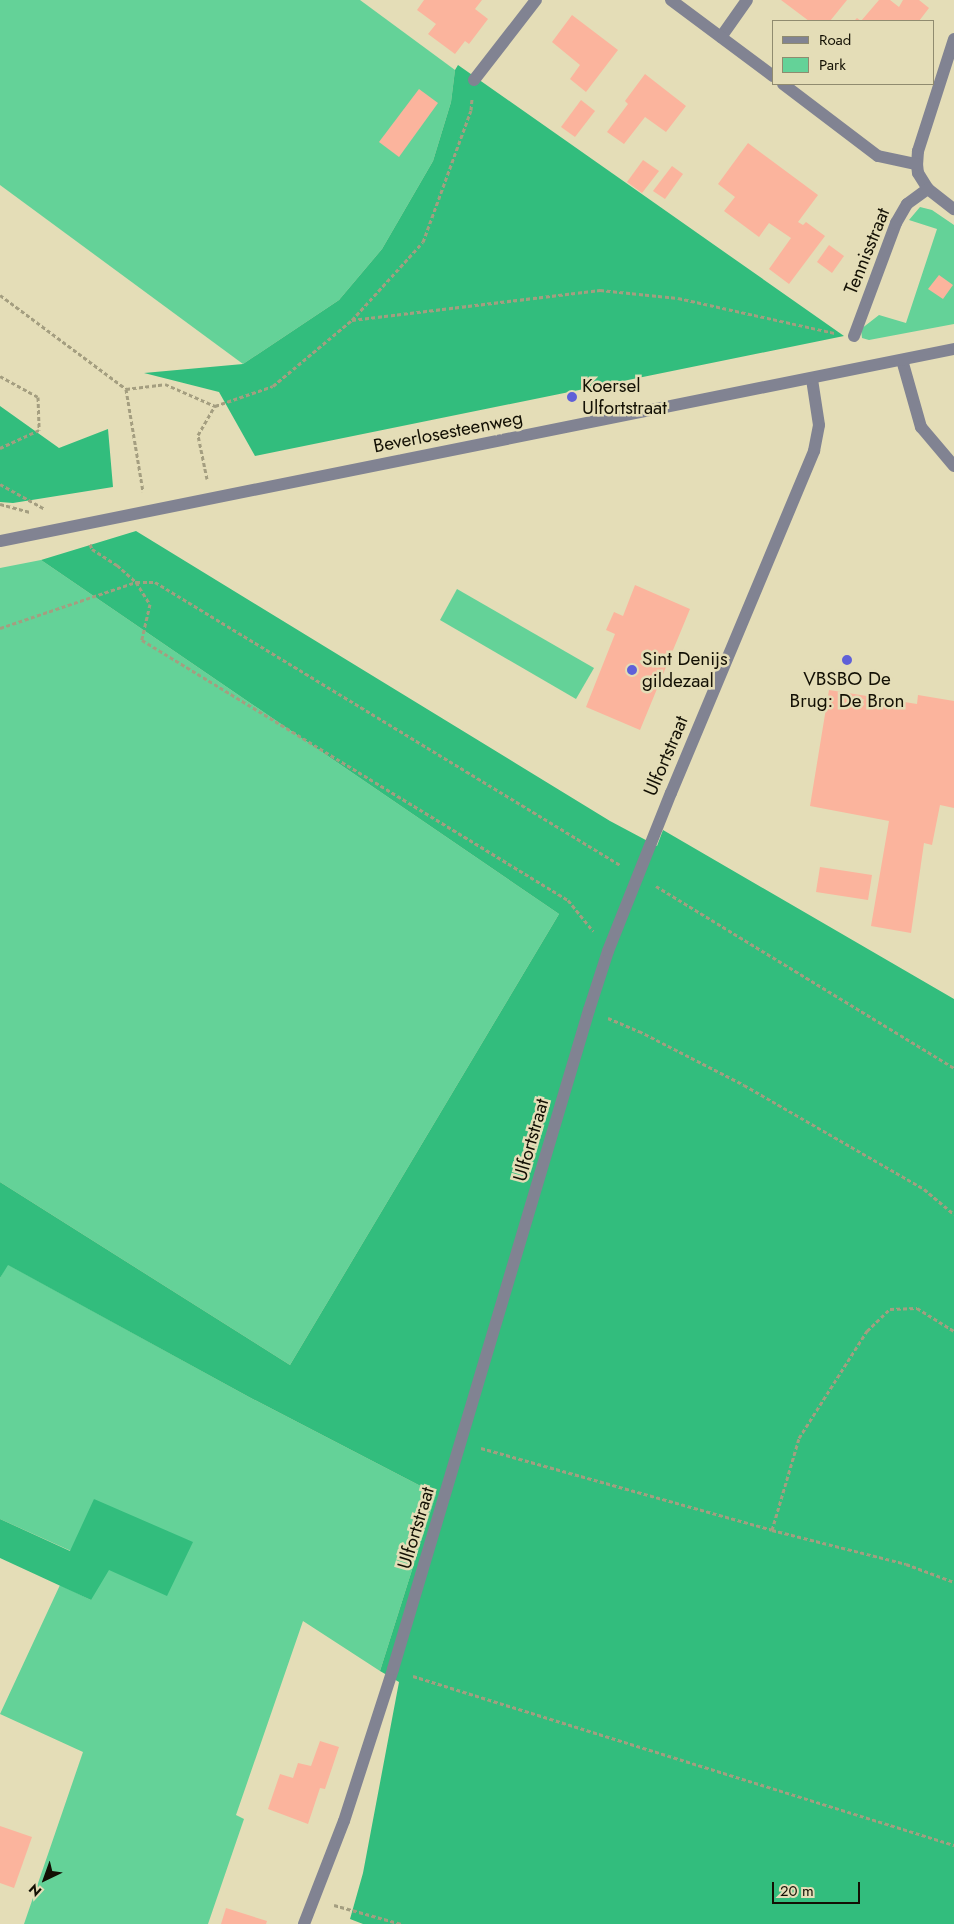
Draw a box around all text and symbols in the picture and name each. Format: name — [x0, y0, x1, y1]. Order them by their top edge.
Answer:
legend — [772, 20, 934, 85]
text: Road — [819, 29, 851, 51]
text: Park — [819, 54, 846, 76]
street label: Tennisstraat — [839, 205, 895, 297]
place label: Koersel Ulfortstraat — [582, 375, 667, 419]
marker: Koersel Ulfortstraat — [566, 391, 578, 403]
street label: Beverlosesteenweg — [371, 406, 525, 458]
place label: Sint Denijs gildezaal — [642, 648, 728, 692]
marker: VBSBO De Brug: De Bron — [841, 654, 853, 666]
marker: Sint Denijs gildezaal — [626, 664, 638, 676]
place label: VBSBO De Brug: De Bron — [790, 668, 904, 712]
street label: Ulfortstraat — [639, 713, 693, 799]
street label: Ulfortstraat — [508, 1096, 554, 1184]
street label: Ulfortstraat — [393, 1484, 439, 1572]
north arrow — [20, 1854, 70, 1904]
scale bar — [774, 1872, 862, 1904]
text: N — [24, 1879, 46, 1901]
text: 20 m — [780, 1880, 814, 1902]

